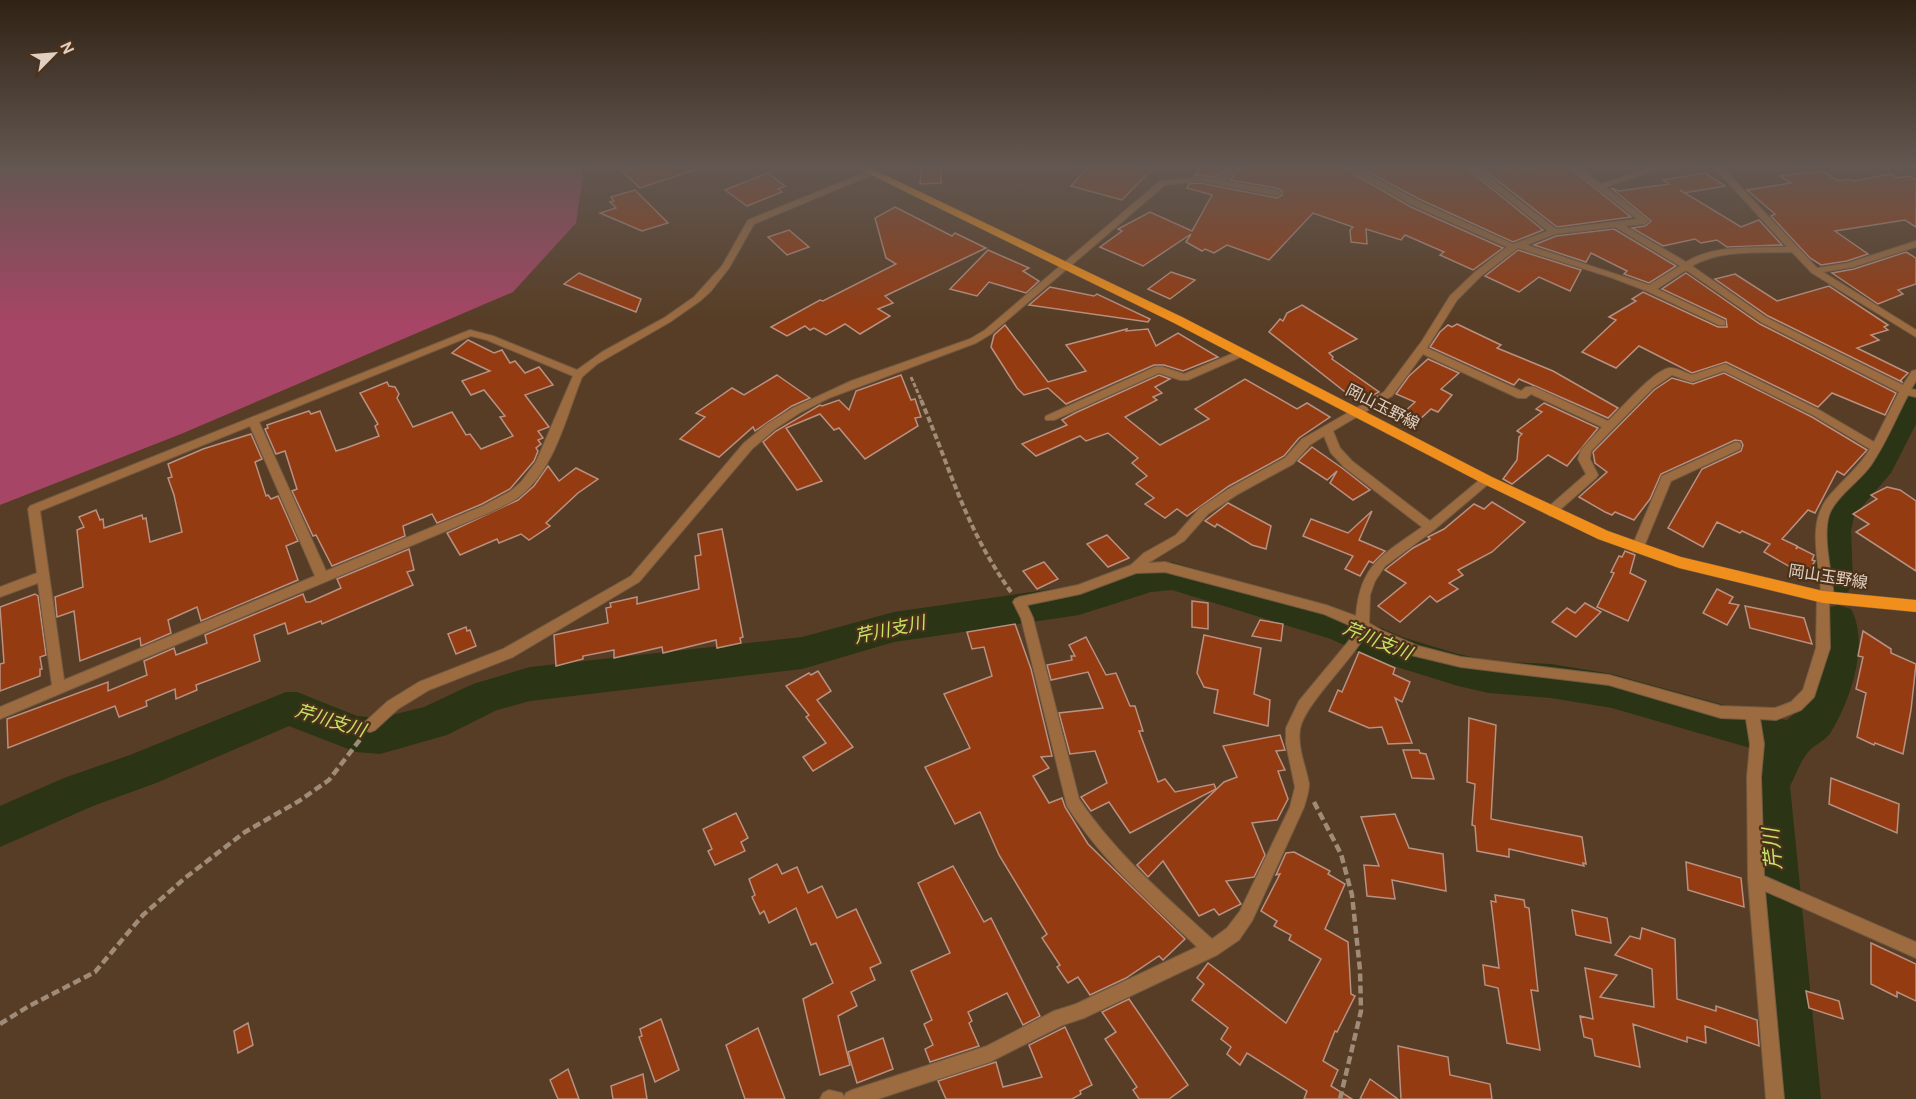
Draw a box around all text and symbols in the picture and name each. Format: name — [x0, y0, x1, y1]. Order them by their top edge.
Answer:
north arrow — [24, 24, 84, 84]
text: N — [54, 39, 77, 58]
street label: 岡山玉野線 — [1342, 381, 1422, 435]
street label: 岡山玉野線 — [1787, 562, 1869, 594]
water label: 芹川支川 — [852, 612, 930, 650]
water label: 芹川支川 — [1339, 618, 1417, 667]
water label: 芹川支川 — [292, 700, 370, 744]
water label: 芹川 — [1759, 825, 1789, 871]

